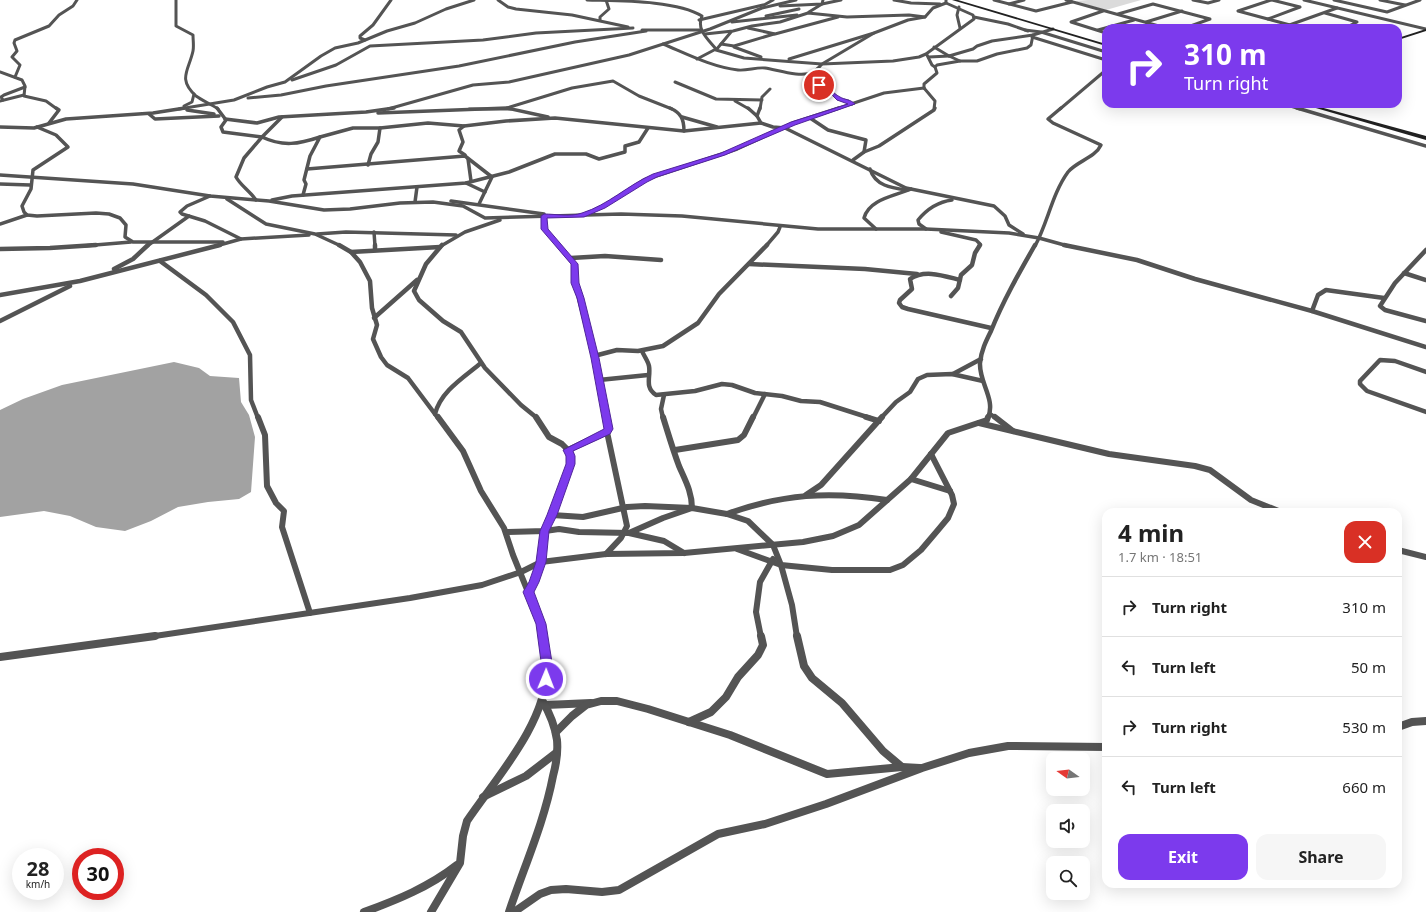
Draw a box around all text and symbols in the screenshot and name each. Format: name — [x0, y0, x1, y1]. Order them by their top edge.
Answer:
text: 310 m — [1184, 35, 1267, 73]
icon: right — [1118, 40, 1170, 92]
pin — [802, 68, 836, 102]
text: Turn right — [1184, 71, 1268, 95]
icon: arrive — [808, 74, 830, 96]
text: 4 min — [1118, 516, 1184, 549]
button: close — [1344, 521, 1386, 563]
text: 1.7 km · 18:51 — [1118, 548, 1202, 566]
icon: right — [1118, 596, 1140, 618]
text: Turn right — [1152, 597, 1227, 617]
text: 310 m — [1342, 597, 1386, 617]
icon: left — [1118, 656, 1140, 678]
text: Turn left — [1152, 657, 1216, 677]
text: 50 m — [1351, 657, 1386, 677]
position arrow — [525, 658, 567, 700]
icon: right — [1118, 716, 1140, 738]
text: Turn right — [1152, 717, 1227, 737]
text: 530 m — [1342, 717, 1386, 737]
north arrow — [1046, 752, 1090, 796]
map controls — [1046, 752, 1090, 900]
icon: left — [1118, 776, 1140, 798]
text: Turn left — [1152, 777, 1216, 797]
text: 660 m — [1342, 777, 1386, 797]
button: sound — [1046, 804, 1090, 848]
button: Exit — [1118, 834, 1248, 880]
button: Share — [1256, 834, 1386, 880]
speed limit sign: 30 — [72, 848, 124, 900]
text: 28 — [27, 855, 49, 882]
button: search — [1046, 856, 1090, 900]
text: km/h — [26, 877, 50, 891]

